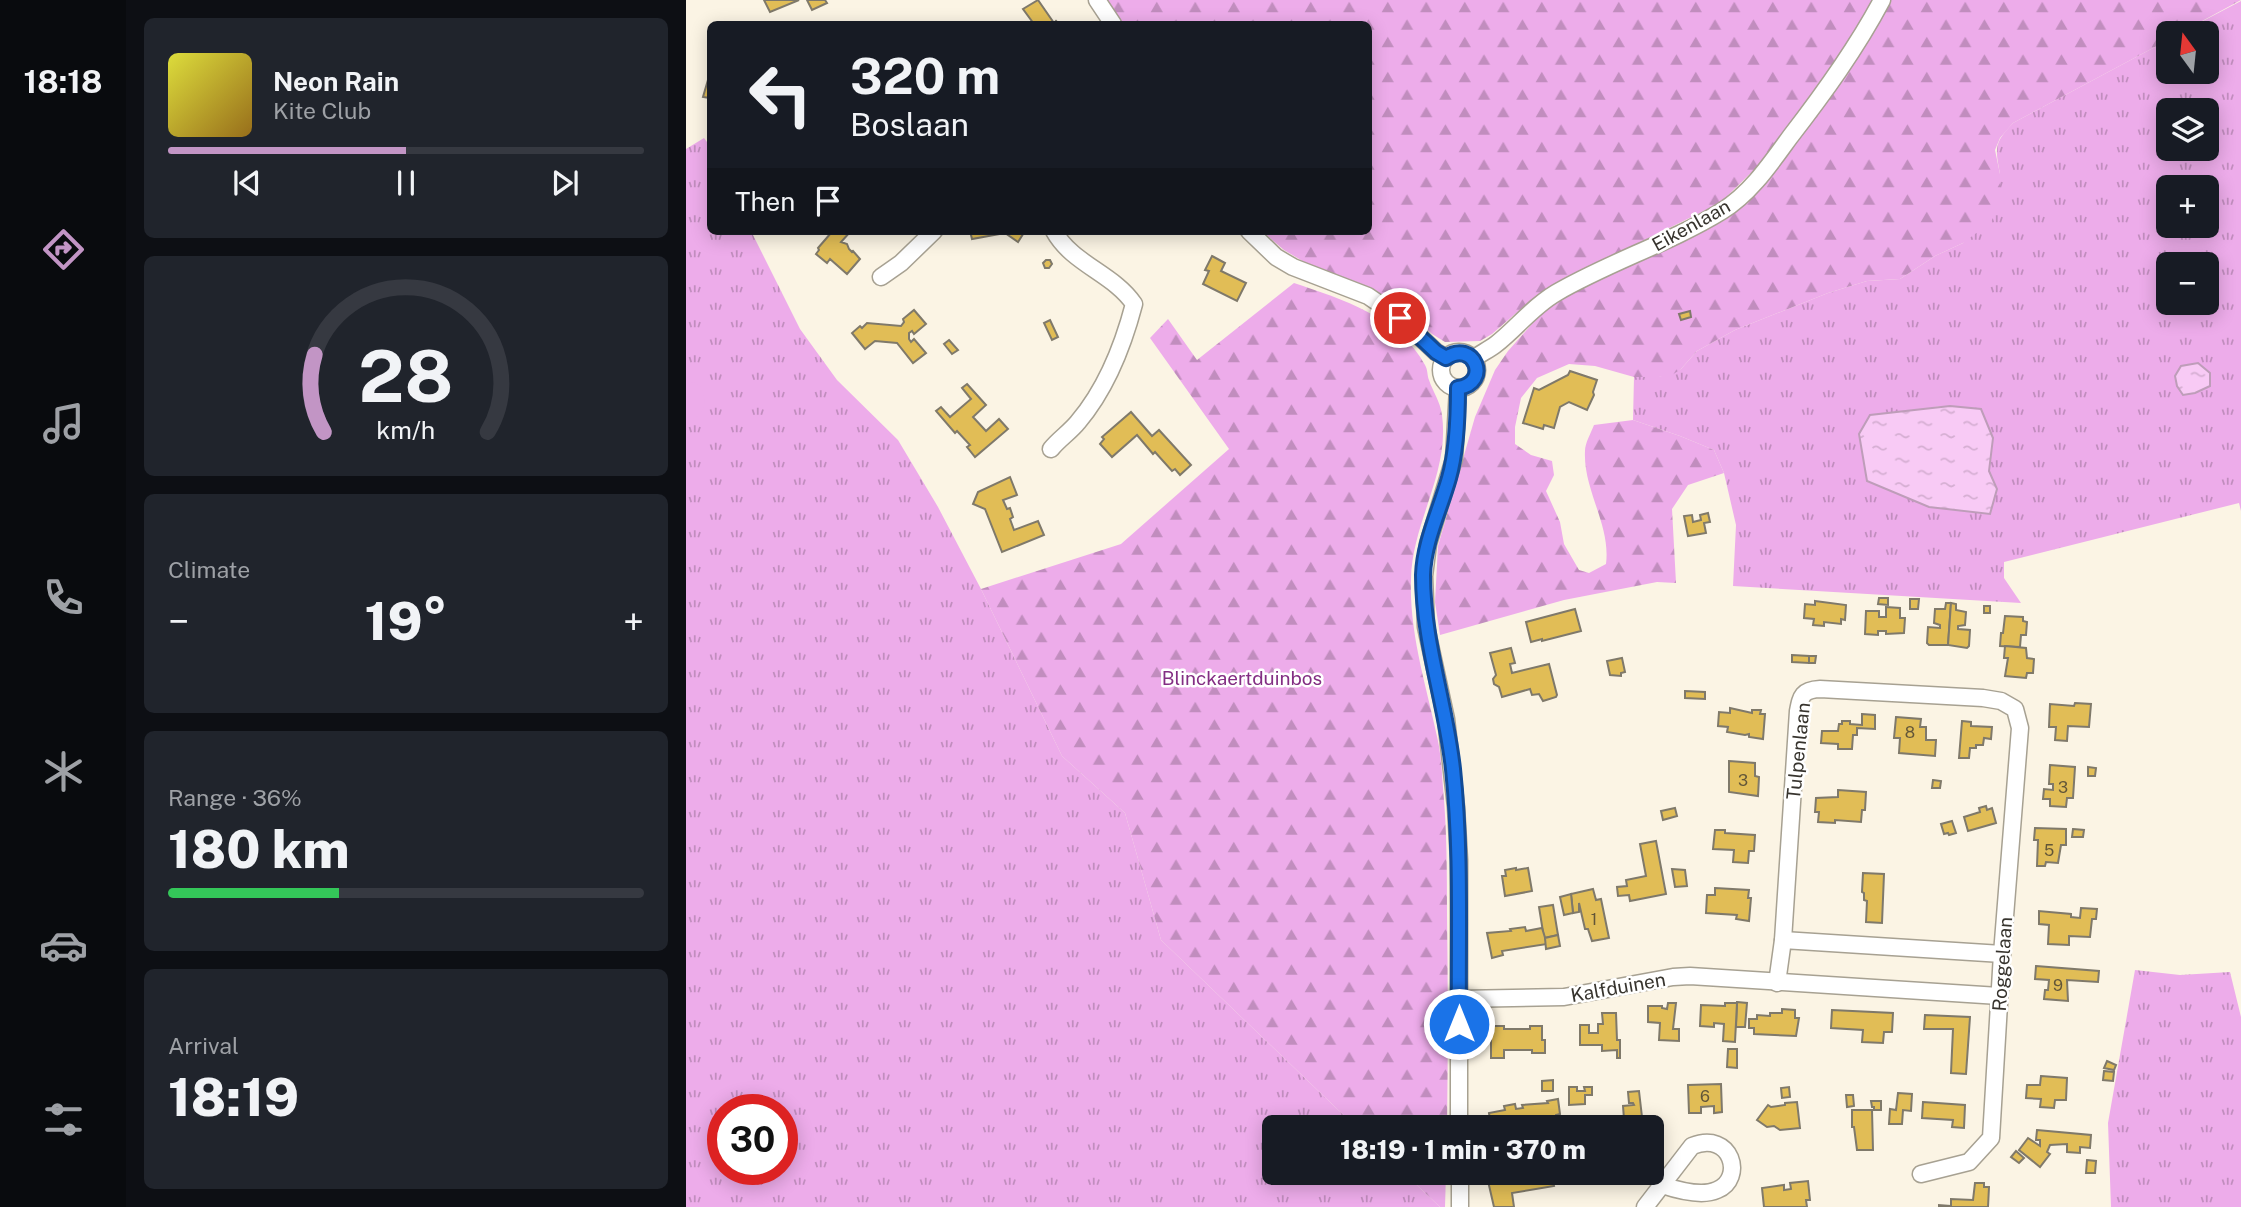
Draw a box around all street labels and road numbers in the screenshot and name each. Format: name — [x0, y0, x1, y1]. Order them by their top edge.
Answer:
street label: Eikenlaan — [1648, 195, 1734, 255]
street label: Tulpenlaan — [1782, 701, 1814, 801]
street label: Roggelaan — [1988, 916, 2016, 1012]
street label: Kalfduinen — [1569, 968, 1667, 1006]

